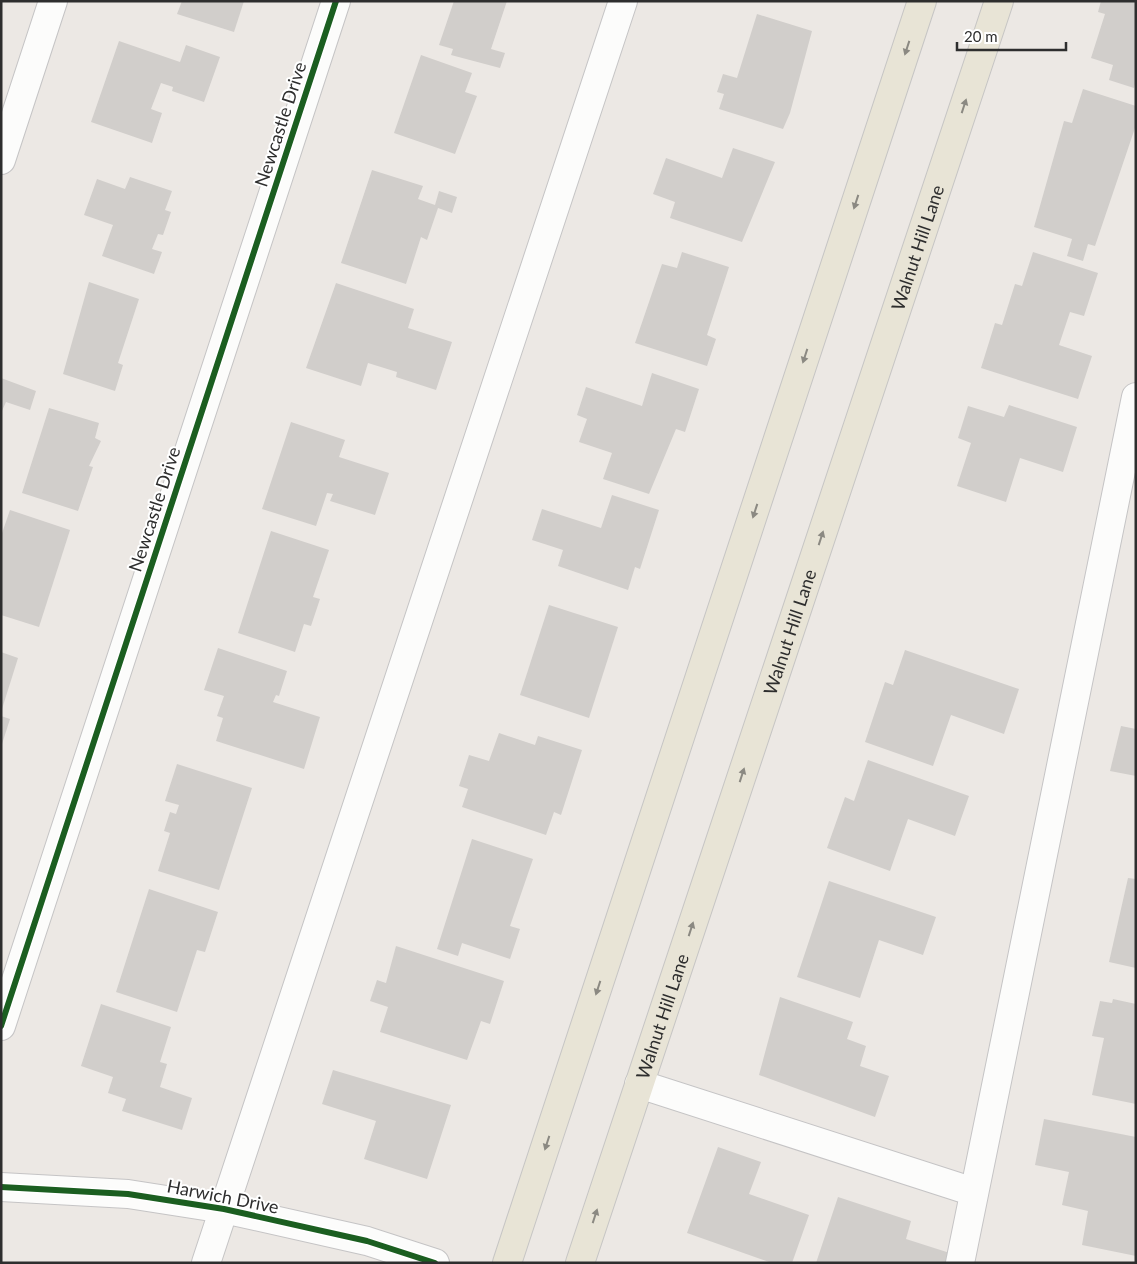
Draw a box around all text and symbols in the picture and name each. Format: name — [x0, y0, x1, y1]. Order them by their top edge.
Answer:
scale bar — [957, 20, 1066, 52]
text: 20 m — [964, 27, 998, 45]
one-way arrow — [903, 40, 910, 55]
street label: Newcastle Drive — [249, 59, 311, 189]
one-way arrow — [961, 99, 968, 114]
street label: Walnut Hill Lane — [886, 182, 948, 313]
one-way arrow — [852, 195, 860, 210]
one-way arrow — [801, 349, 809, 364]
street label: Newcastle Drive — [123, 444, 185, 574]
one-way arrow — [750, 503, 758, 518]
one-way arrow — [817, 530, 825, 545]
street label: Walnut Hill Lane — [758, 566, 821, 697]
one-way arrow — [739, 768, 746, 783]
one-way arrow — [688, 922, 695, 937]
street label: Walnut Hill Lane — [631, 951, 693, 1082]
one-way arrow — [593, 981, 601, 996]
one-way arrow — [543, 1135, 550, 1150]
street label: Harwich Drive — [165, 1174, 281, 1218]
one-way arrow — [592, 1209, 600, 1224]

